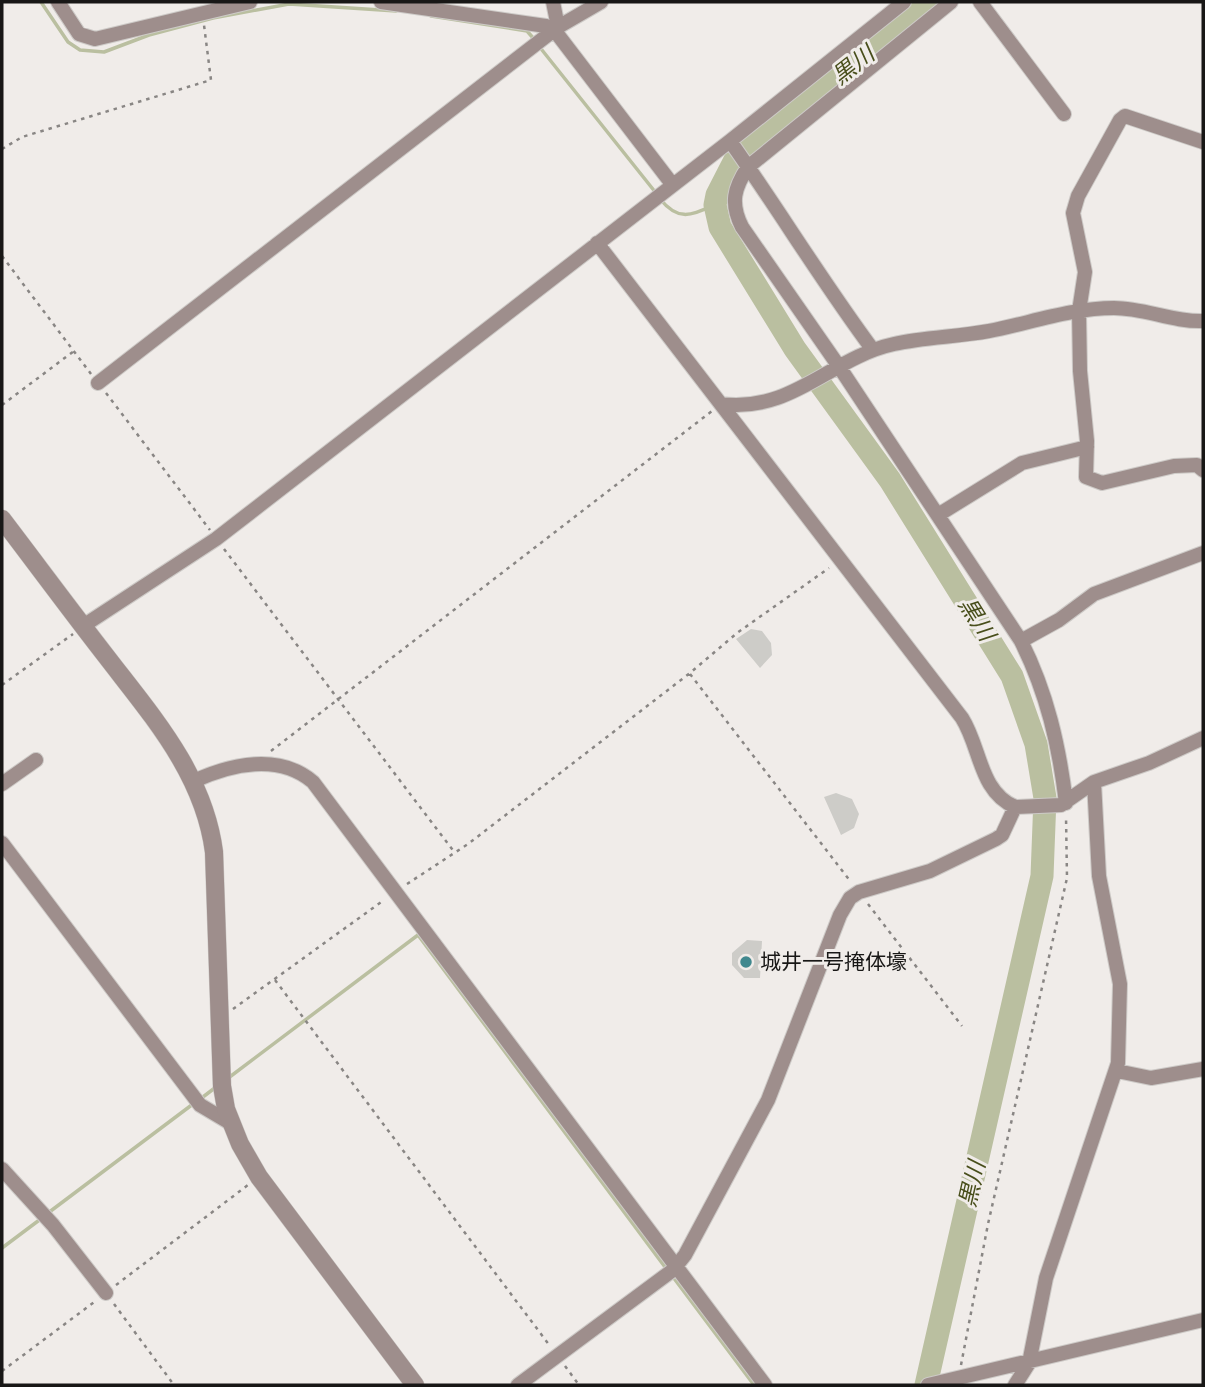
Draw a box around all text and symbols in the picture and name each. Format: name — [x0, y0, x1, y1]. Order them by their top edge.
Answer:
water label: 黒川 — [826, 38, 881, 89]
water label: 黒川 — [954, 592, 1003, 648]
place label: 城井一号掩体壕 — [760, 949, 907, 974]
marker: 城井一号掩体壕 — [738, 954, 754, 970]
water label: 黒川 — [953, 1156, 991, 1209]

